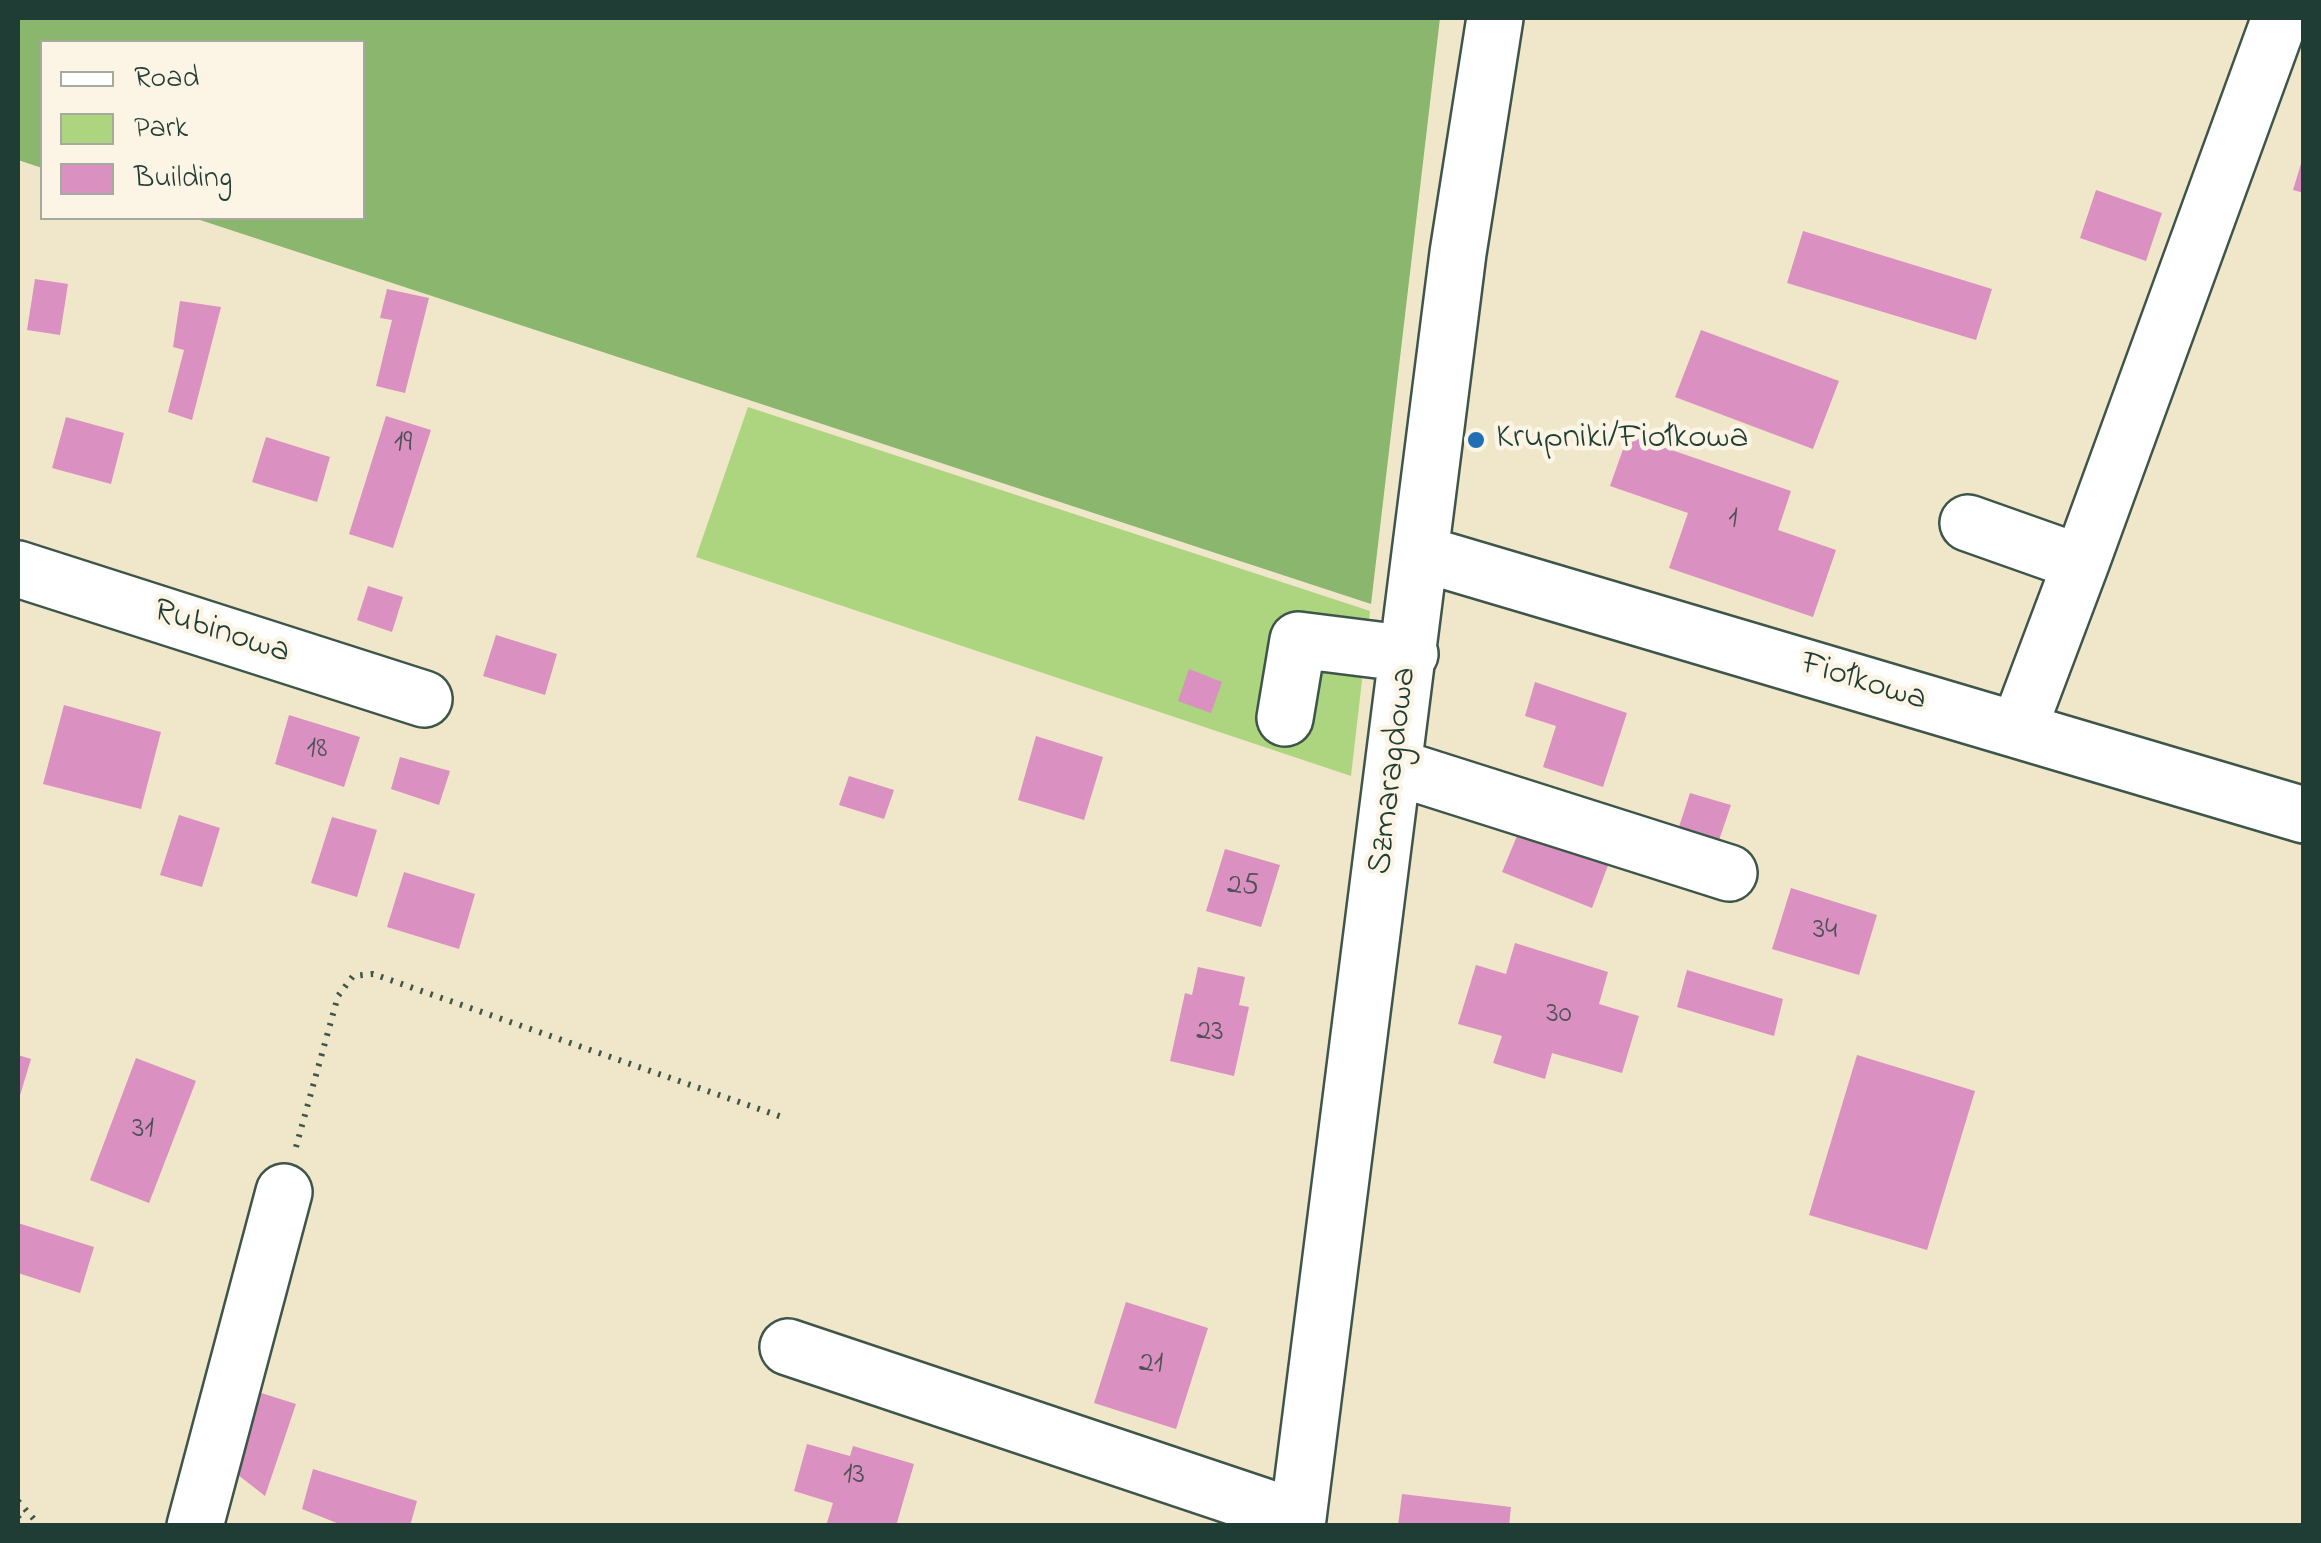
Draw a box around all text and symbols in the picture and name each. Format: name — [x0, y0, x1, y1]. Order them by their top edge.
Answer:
legend — [40, 40, 365, 220]
text: Road — [134, 57, 199, 101]
text: Park — [134, 107, 188, 151]
text: Building — [134, 157, 232, 201]
place label: Krupniki/Fiołkowa — [1496, 419, 1748, 461]
house number: 19 — [394, 427, 412, 463]
marker: Krupniki/Fiołkowa — [1465, 429, 1487, 451]
house number: 1 — [1728, 503, 1738, 539]
street label: Rubinowa — [147, 592, 295, 676]
street label: Fiołkowa — [1795, 645, 1931, 723]
street label: Szmaragdowa — [1361, 665, 1429, 877]
house number: 18 — [307, 733, 327, 769]
house number: 25 — [1227, 870, 1259, 906]
house number: 34 — [1813, 914, 1837, 950]
house number: 30 — [1546, 998, 1572, 1034]
house number: 23 — [1196, 1016, 1224, 1052]
house number: 31 — [132, 1113, 154, 1149]
house number: 21 — [1139, 1348, 1163, 1384]
house number: 13 — [843, 1459, 865, 1495]

